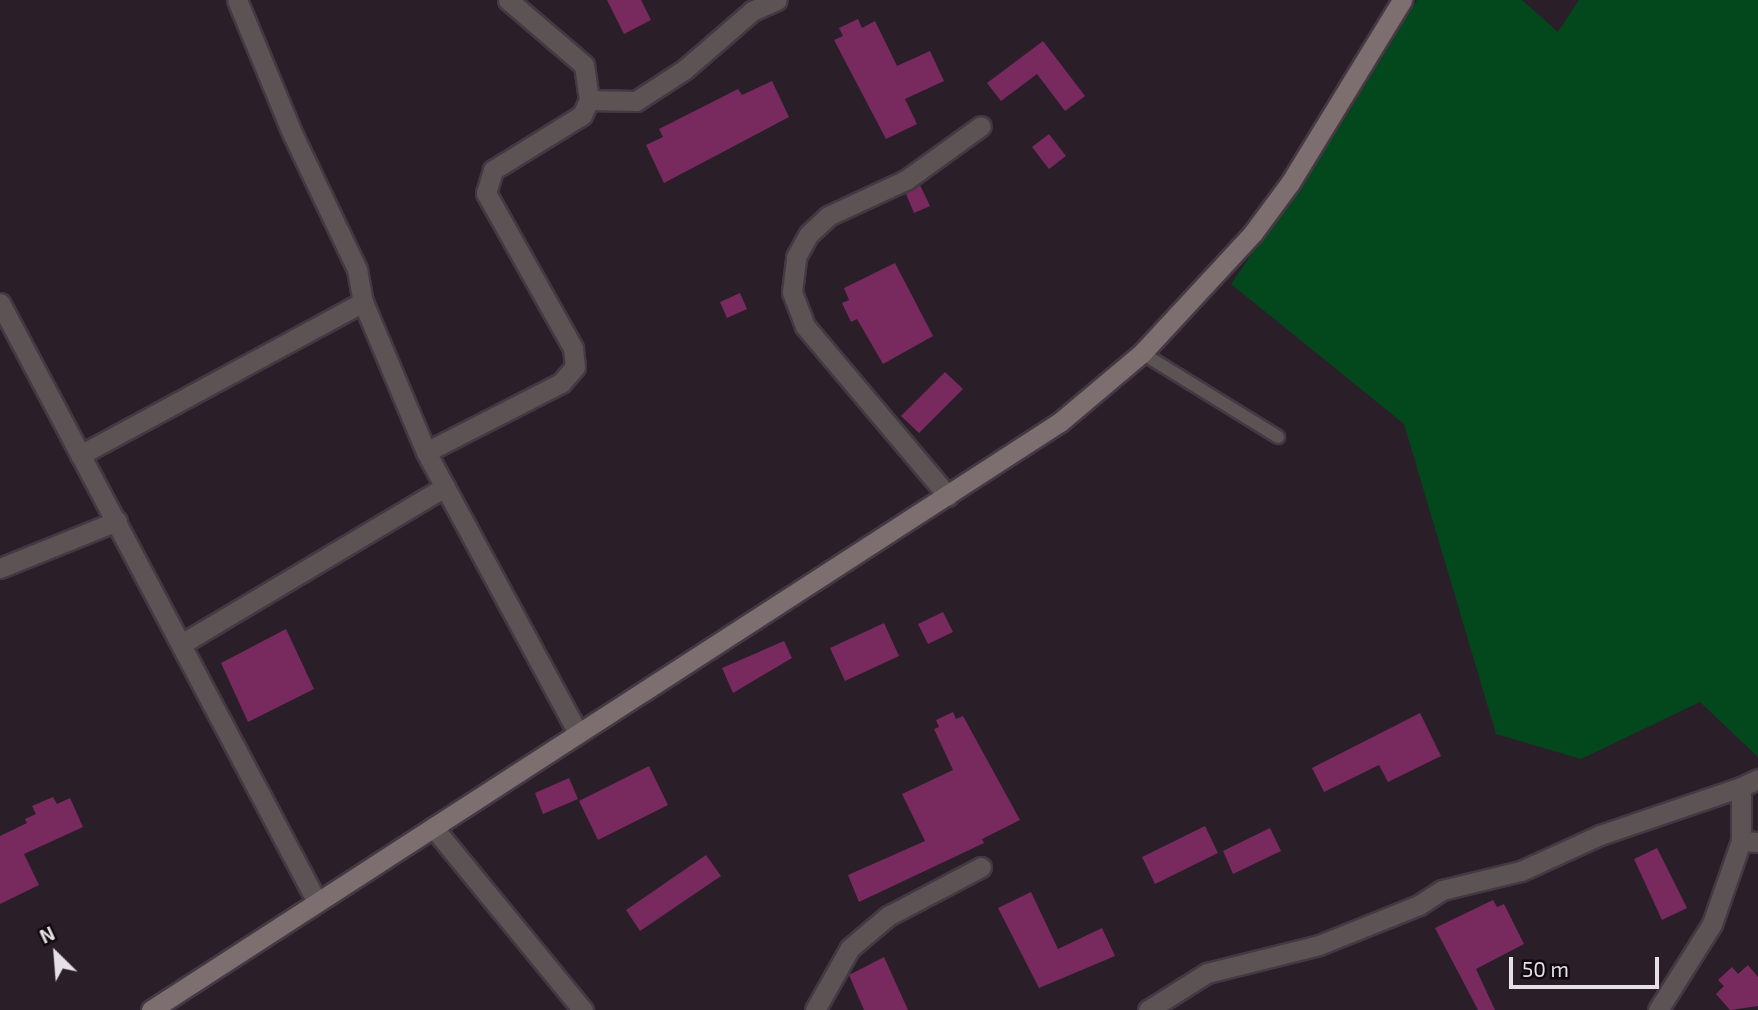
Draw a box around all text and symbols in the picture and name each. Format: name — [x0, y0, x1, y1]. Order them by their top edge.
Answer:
north arrow — [21, 919, 91, 989]
text: N — [36, 921, 58, 948]
scale bar — [1513, 944, 1664, 988]
text: 50 m — [1522, 956, 1569, 981]

